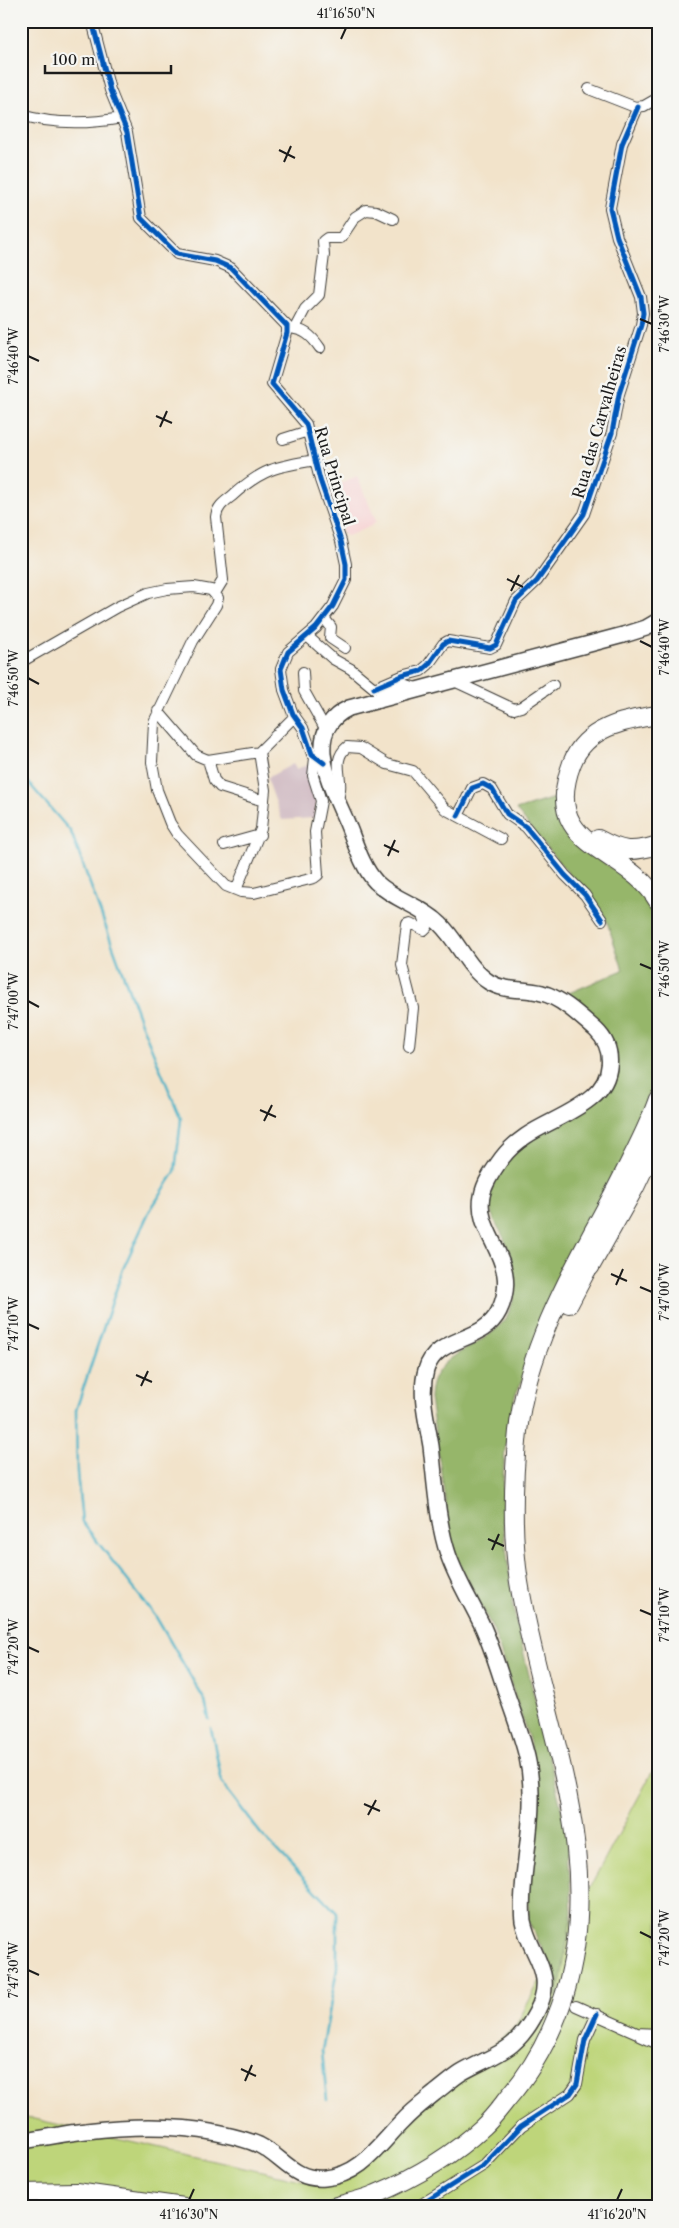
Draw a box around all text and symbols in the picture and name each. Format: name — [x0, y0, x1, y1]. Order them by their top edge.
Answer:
text: 41°16'50"N — [317, 6, 375, 21]
scale bar — [45, 42, 171, 74]
text: 100 m — [52, 50, 95, 69]
text: 7°46'30"W — [657, 295, 672, 353]
text: 7°46'40"W — [6, 327, 21, 384]
street label: Rua das Carvalheiras — [568, 343, 630, 501]
street label: Rua Principal — [310, 424, 360, 528]
text: 7°46'40"W — [657, 618, 672, 675]
text: 7°46'50"W — [6, 649, 21, 707]
text: 7°46'50"W — [657, 940, 672, 998]
text: 7°47'00"W — [6, 971, 21, 1030]
text: 7°47'00"W — [657, 1262, 672, 1321]
text: 7°47'10"W — [6, 1296, 21, 1351]
text: 7°47'10"W — [657, 1587, 672, 1642]
text: 7°47'20"W — [6, 1618, 21, 1675]
text: 7°47'20"W — [657, 1909, 672, 1966]
text: 7°47'30"W — [6, 1941, 21, 1998]
text: 41°16'30"N — [160, 2207, 219, 2222]
text: 41°16'20"N — [587, 2207, 647, 2222]

